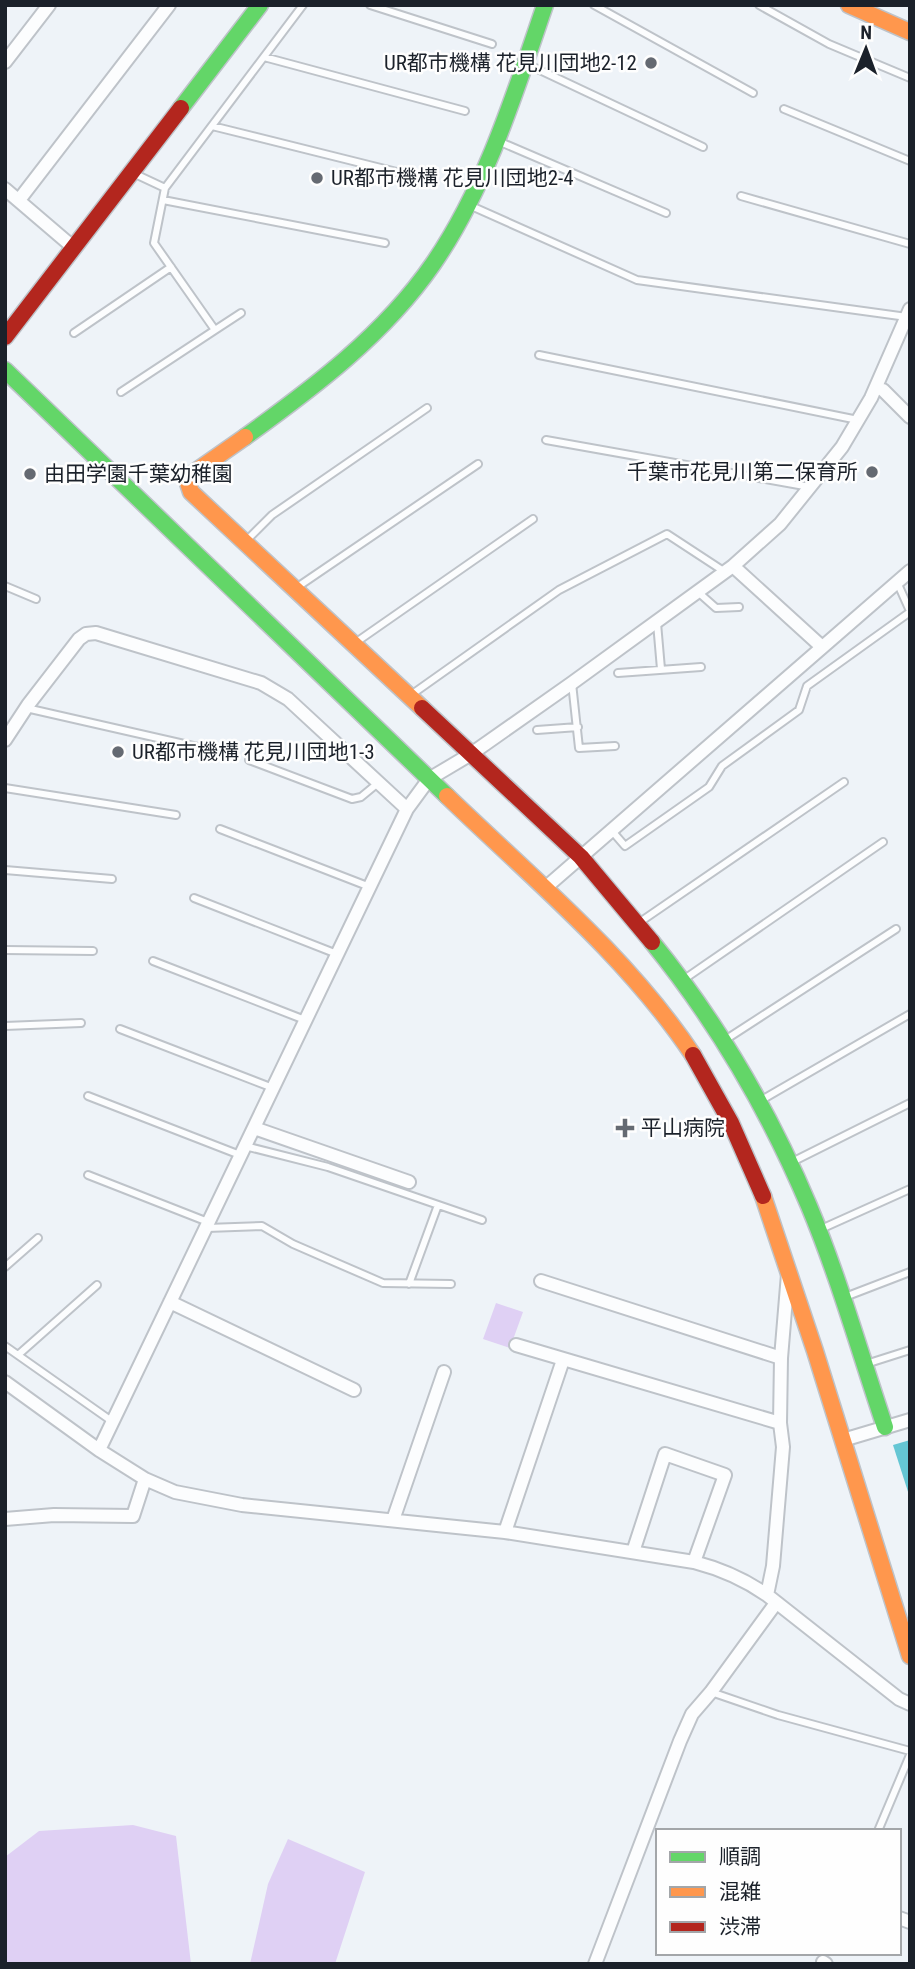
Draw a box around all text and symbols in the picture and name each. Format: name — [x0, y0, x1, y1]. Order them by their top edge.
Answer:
north arrow — [831, 14, 901, 84]
text: N — [860, 21, 872, 44]
place label: UR都市機構 花見川団地2-12 — [384, 51, 637, 75]
marker: UR都市機構 花見川団地2-12 — [643, 55, 659, 71]
place label: UR都市機構 花見川団地2-4 — [331, 166, 574, 190]
marker: UR都市機構 花見川団地2-4 — [309, 170, 325, 186]
place label: 千葉市花見川第二保育所 — [627, 460, 858, 484]
place label: 由田学園千葉幼稚園 — [44, 462, 233, 486]
marker: 千葉市花見川第二保育所 — [864, 464, 880, 480]
marker: 由田学園千葉幼稚園 — [22, 466, 38, 482]
place label: UR都市機構 花見川団地1-3 — [132, 740, 375, 764]
marker: UR都市機構 花見川団地1-3 — [110, 744, 126, 760]
place label: 平山病院 — [641, 1116, 725, 1140]
marker: 平山病院 — [615, 1118, 635, 1138]
legend — [656, 1829, 901, 1955]
text: 順調 — [719, 1845, 761, 1869]
text: 混雑 — [719, 1880, 761, 1904]
text: 渋滞 — [719, 1915, 761, 1939]

